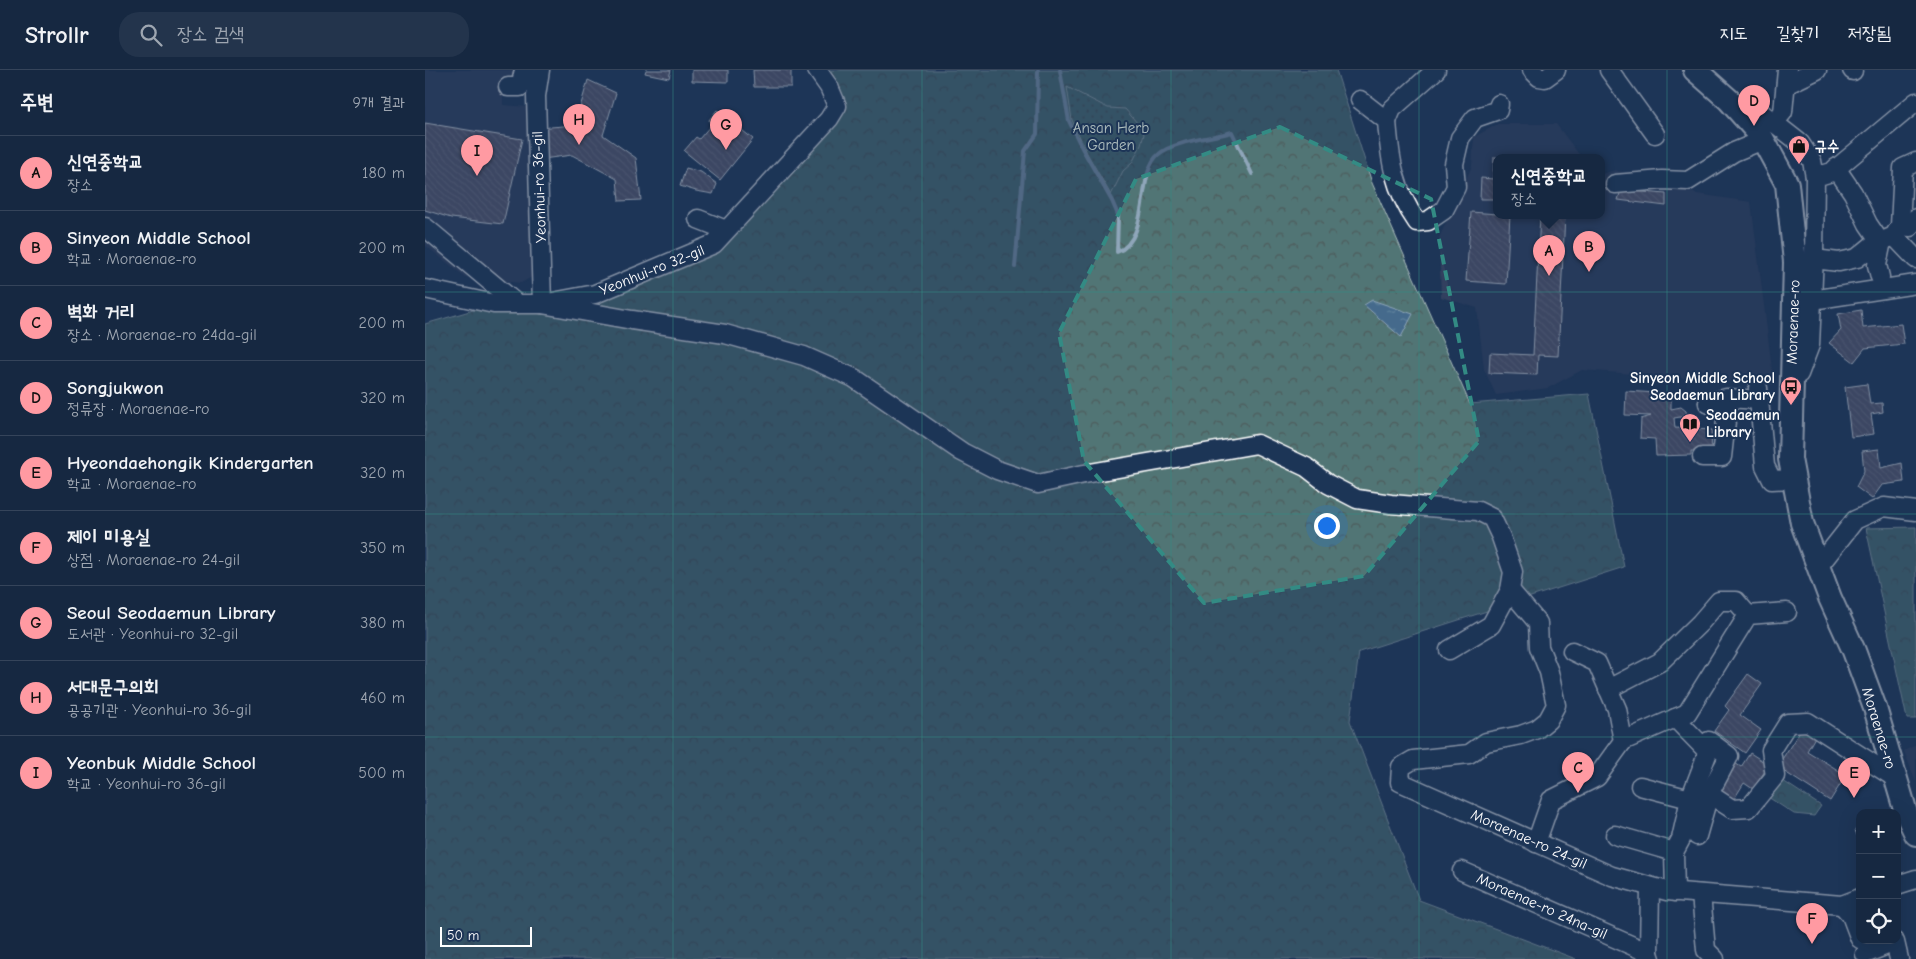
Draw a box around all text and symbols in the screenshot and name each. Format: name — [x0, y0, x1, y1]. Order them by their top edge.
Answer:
search box — [119, 12, 469, 57]
text: Strollr — [25, 21, 89, 49]
icon: search — [137, 21, 165, 49]
text: 장소 검색 — [177, 23, 244, 45]
text: 지도 — [1719, 23, 1748, 44]
text: 길찾기 — [1776, 23, 1820, 44]
text: 저장됨 — [1848, 23, 1891, 44]
pin: D — [1738, 85, 1770, 126]
text: 주변 — [20, 90, 54, 114]
text: 9개 결과 — [353, 94, 405, 112]
pin: H — [563, 104, 595, 145]
pin: G — [710, 109, 742, 150]
park label: Ansan Herb Garden — [1073, 119, 1149, 154]
street label: Yeonhui-ro 36-gil — [528, 131, 550, 243]
shop icon: 규수 — [1787, 134, 1811, 165]
pin: I — [461, 135, 493, 176]
place label: 규수 — [1815, 137, 1839, 155]
text: 신연중학교 — [67, 151, 143, 173]
popup — [1493, 154, 1605, 219]
text: A — [32, 164, 40, 182]
text: 180 m — [362, 164, 405, 182]
text: 신연중학교 — [1511, 165, 1587, 187]
text: 장소 — [67, 176, 93, 194]
text: 장소 — [1511, 190, 1537, 208]
text: Sinyeon Middle School — [67, 227, 251, 249]
pin: B — [1573, 231, 1605, 272]
pin: A — [1533, 235, 1565, 276]
text: B — [31, 239, 41, 257]
text: 200 m — [359, 239, 405, 257]
street label: Yeonhui-ro 32-gil — [597, 241, 707, 299]
text: 학교 · Moraenae-ro — [67, 250, 197, 268]
street label: Moraenae-ro — [1783, 279, 1803, 365]
text: 벽화 거리 — [67, 301, 135, 323]
text: C — [31, 314, 41, 332]
text: 200 m — [359, 314, 405, 332]
text: 장소 · Moraenae-ro 24da-gil — [67, 326, 257, 344]
place label: Sinyeon Middle School Seodaemun Library — [1630, 369, 1775, 404]
bus stop icon: Sinyeon Middle School Seodaemun Library — [1779, 375, 1803, 406]
text: Songjukwon — [67, 377, 164, 399]
text: D — [31, 389, 41, 407]
text: 320 m — [360, 389, 405, 407]
text: 정류장 · Moraenae-ro — [67, 400, 209, 418]
place label: Seodaemun Library — [1706, 406, 1780, 441]
library icon: Seodaemun Library — [1678, 412, 1702, 443]
text: Hyeondaehongik Kindergarten — [67, 452, 314, 474]
text: E — [31, 464, 41, 482]
text: 320 m — [360, 464, 405, 482]
text: 학교 · Moraenae-ro — [67, 475, 197, 493]
your location — [1314, 513, 1340, 539]
text: 제이 미용실 — [67, 526, 150, 548]
text: F — [31, 539, 41, 557]
text: 350 m — [360, 539, 405, 557]
text: 상점 · Moraenae-ro 24-gil — [67, 551, 240, 569]
text: Seoul Seodaemun Library — [67, 602, 276, 624]
text: G — [30, 614, 42, 632]
text: 380 m — [360, 614, 405, 632]
text: 도서관 · Yeonhui-ro 32-gil — [67, 625, 238, 643]
text: 서대문구의회 — [67, 676, 159, 698]
street label: Moraenae-ro — [1858, 685, 1900, 771]
text: H — [30, 689, 42, 707]
text: 460 m — [360, 689, 405, 707]
text: 공공기관 · Yeonhui-ro 36-gil — [67, 701, 251, 719]
text: Yeonbuk Middle School — [67, 752, 256, 774]
pin: C — [1562, 752, 1594, 793]
pin: E — [1838, 757, 1870, 798]
text: I — [33, 764, 39, 782]
text: 500 m — [358, 764, 405, 782]
text: 학교 · Yeonhui-ro 36-gil — [67, 775, 226, 793]
street label: Moraenae-ro 24-gil — [1468, 805, 1590, 873]
map controls — [1856, 809, 1901, 944]
button: + — [1856, 809, 1901, 854]
button: − — [1856, 854, 1901, 899]
street label: Moraenae-ro 24na-gil — [1474, 869, 1610, 943]
button: locate — [1856, 899, 1901, 944]
pin: F — [1796, 903, 1828, 944]
scale bar — [440, 924, 533, 947]
text: 50 m — [447, 927, 479, 944]

